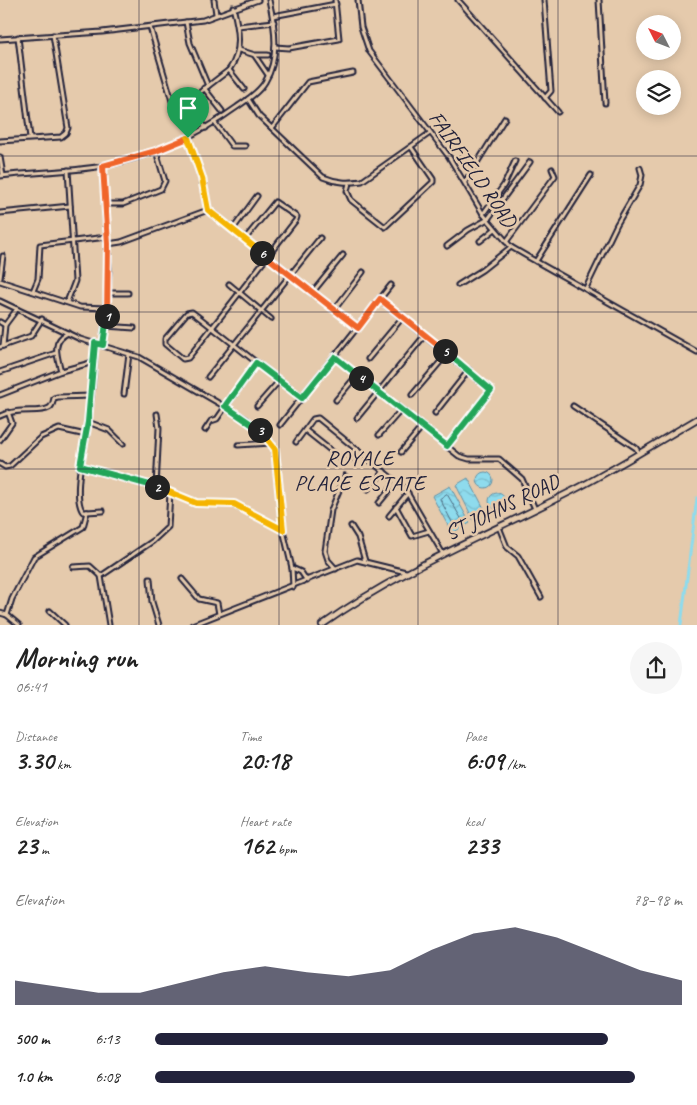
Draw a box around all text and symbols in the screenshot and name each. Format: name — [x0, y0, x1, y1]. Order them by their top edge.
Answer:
north arrow — [636, 15, 681, 60]
map controls — [636, 15, 681, 115]
button: layers — [636, 70, 681, 115]
pin — [167, 87, 209, 138]
icon: arrive — [174, 94, 202, 122]
street label: FAIRFIELD ROAD — [423, 106, 524, 234]
pin: 6 — [250, 240, 274, 266]
text: 6 — [259, 245, 266, 262]
pin: 1 — [94, 304, 120, 328]
text: 1 — [104, 308, 111, 325]
pin: 5 — [432, 338, 458, 364]
text: 5 — [442, 343, 449, 360]
pin: 4 — [348, 366, 374, 390]
text: 4 — [358, 370, 365, 387]
pin: 3 — [248, 418, 272, 442]
text: 3 — [257, 422, 264, 439]
district label: ROYALE PLACE ESTATE — [294, 444, 428, 497]
street label: ST JOHNS ROAD — [441, 467, 565, 546]
pin: 2 — [144, 474, 170, 500]
text: 2 — [154, 479, 161, 496]
text: Morning run — [15, 640, 137, 675]
button: share — [630, 642, 682, 694]
text: 06:41 — [15, 677, 47, 697]
text: Distance — [15, 728, 57, 745]
text: Time — [240, 728, 261, 745]
text: Pace — [465, 728, 487, 745]
text: 3.30 — [15, 745, 54, 777]
text: 20:18 — [240, 745, 290, 777]
text: 6:09 — [465, 745, 504, 777]
text: km — [54, 756, 71, 773]
text: /km — [504, 756, 526, 773]
text: Elevation — [15, 813, 58, 830]
text: Heart rate — [240, 813, 291, 830]
text: kcal — [465, 813, 484, 830]
text: 23 — [15, 830, 38, 862]
text: 162 — [240, 830, 274, 862]
text: 233 — [465, 830, 499, 862]
text: m — [38, 841, 49, 858]
text: bpm — [274, 841, 297, 858]
text: Elevation — [15, 890, 64, 910]
text: 78–98 m — [633, 890, 682, 910]
text: 500 m — [15, 1029, 49, 1049]
text: 6:13 — [95, 1029, 120, 1049]
text: 1.0 km — [15, 1067, 52, 1087]
text: 6:08 — [95, 1067, 120, 1087]

